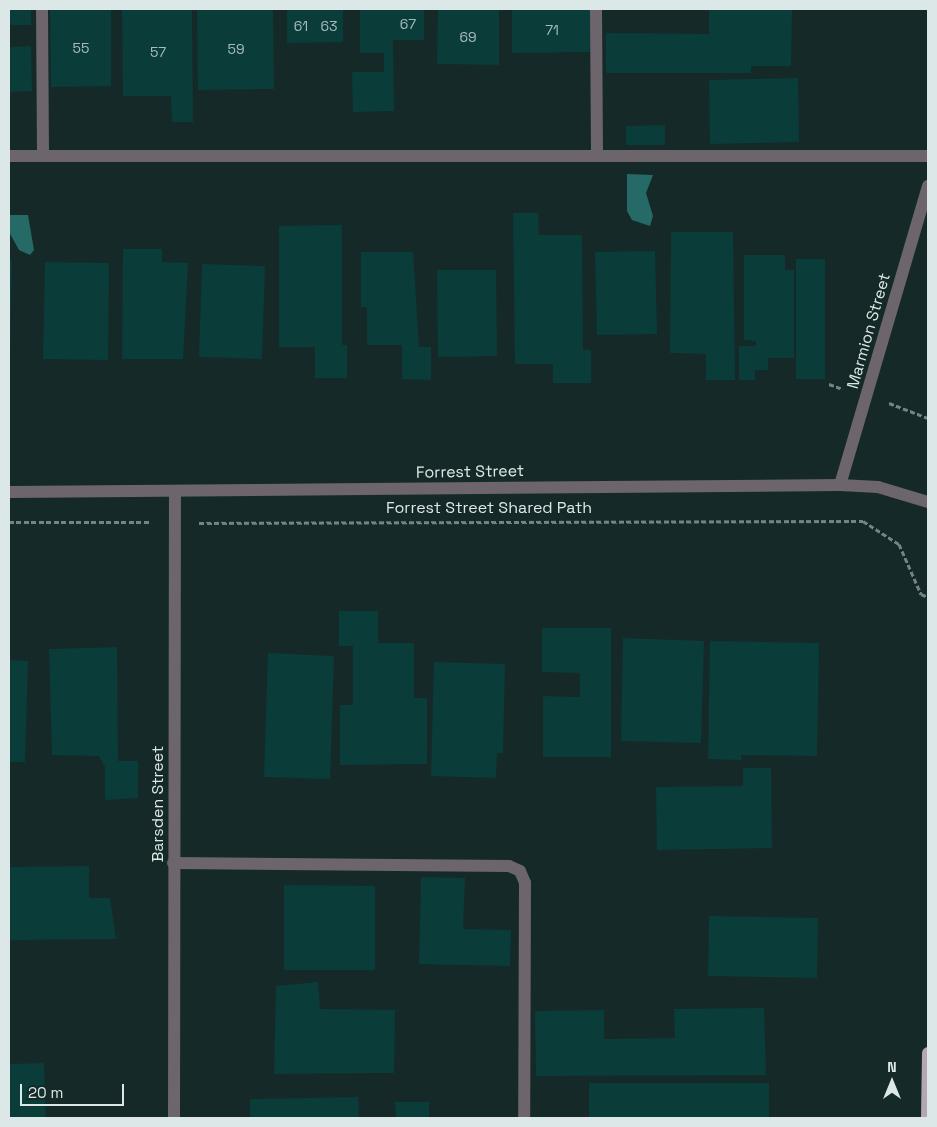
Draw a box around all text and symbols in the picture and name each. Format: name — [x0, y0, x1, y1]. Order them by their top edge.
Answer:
house number: 67 — [400, 16, 416, 32]
house number: 61 — [294, 18, 308, 34]
house number: 63 — [320, 18, 338, 34]
house number: 71 — [545, 22, 559, 38]
house number: 69 — [459, 29, 477, 45]
house number: 55 — [73, 40, 89, 56]
house number: 59 — [228, 41, 244, 57]
house number: 57 — [150, 44, 166, 60]
street label: Marmion Street — [843, 271, 895, 391]
street label: Forrest Street — [416, 461, 524, 483]
street label: Forrest Street Shared Path — [386, 498, 592, 518]
street label: Barsden Street — [148, 746, 168, 862]
north arrow — [867, 1057, 917, 1107]
text: N — [887, 1058, 897, 1076]
scale bar — [22, 1074, 126, 1106]
text: 20 m — [28, 1083, 63, 1102]

